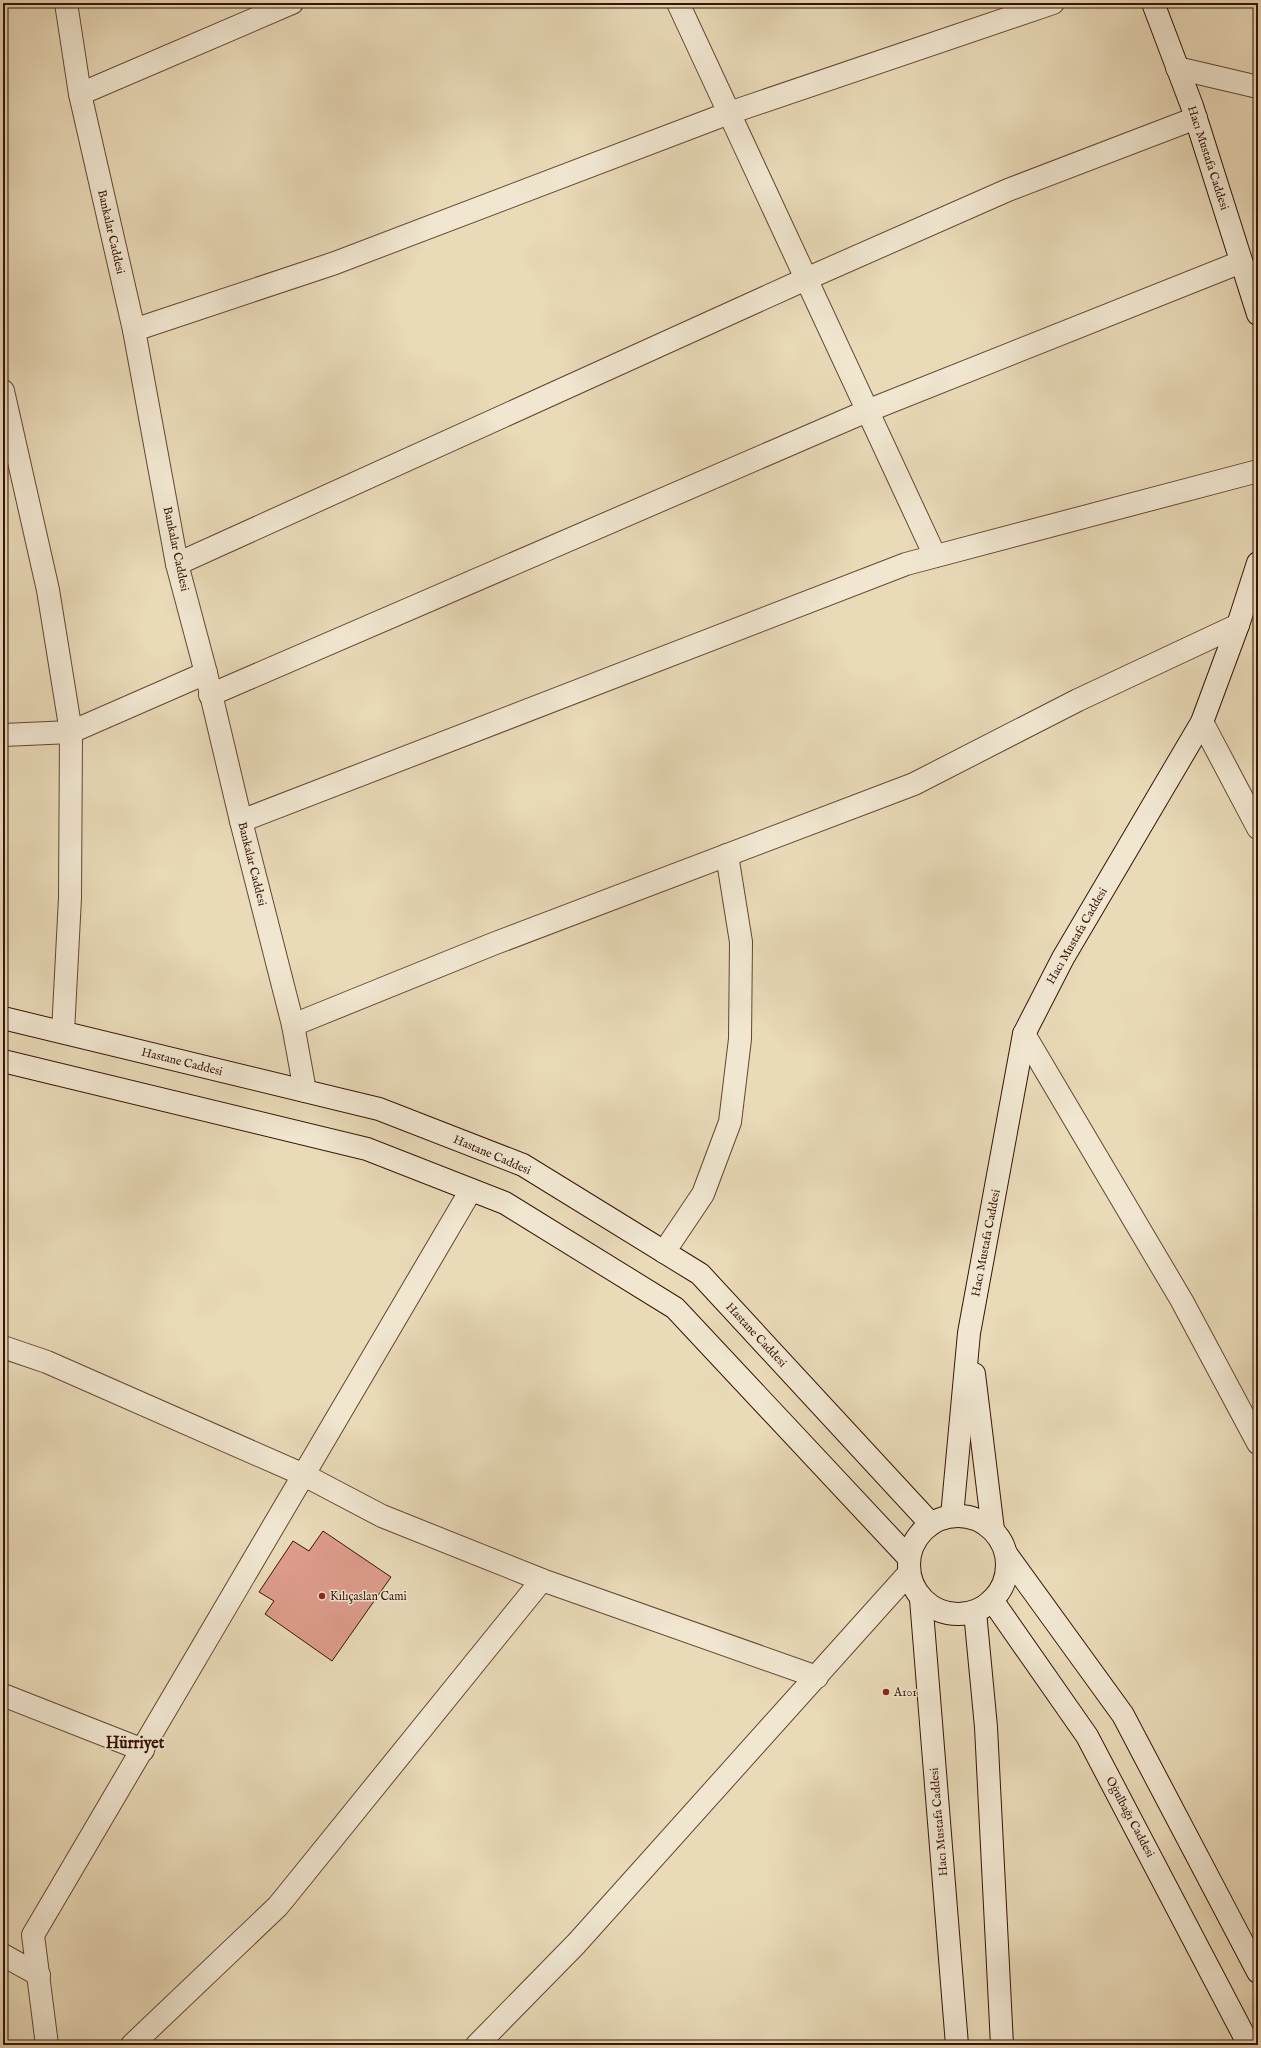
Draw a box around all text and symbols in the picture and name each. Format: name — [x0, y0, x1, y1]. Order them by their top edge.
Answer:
street label: Hacı Mustafa Caddesi — [1184, 104, 1232, 212]
street label: Bankalar Caddesi — [94, 188, 128, 276]
street label: Bankalar Caddesi — [160, 505, 192, 593]
street label: Bankalar Caddesi — [234, 820, 270, 908]
street label: Hacı Mustafa Caddesi — [1043, 885, 1111, 987]
street label: Hastane Caddesi — [140, 1045, 224, 1079]
street label: Hastane Caddesi — [451, 1132, 533, 1178]
street label: Hacı Mustafa Caddesi — [968, 1188, 1004, 1298]
street label: Hastane Caddesi — [722, 1300, 790, 1370]
place label: Kılıçaslan Cami — [330, 1589, 407, 1604]
marker: Kılıçaslan Cami — [317, 1591, 327, 1601]
place label: A101 — [893, 1685, 917, 1700]
marker: A101 — [881, 1687, 891, 1697]
district label: Hürriyet — [106, 1734, 165, 1754]
street label: Hacı Mustafa Caddesi — [927, 1767, 951, 1877]
street label: Oğulbağı Caddesi — [1102, 1774, 1158, 1860]

